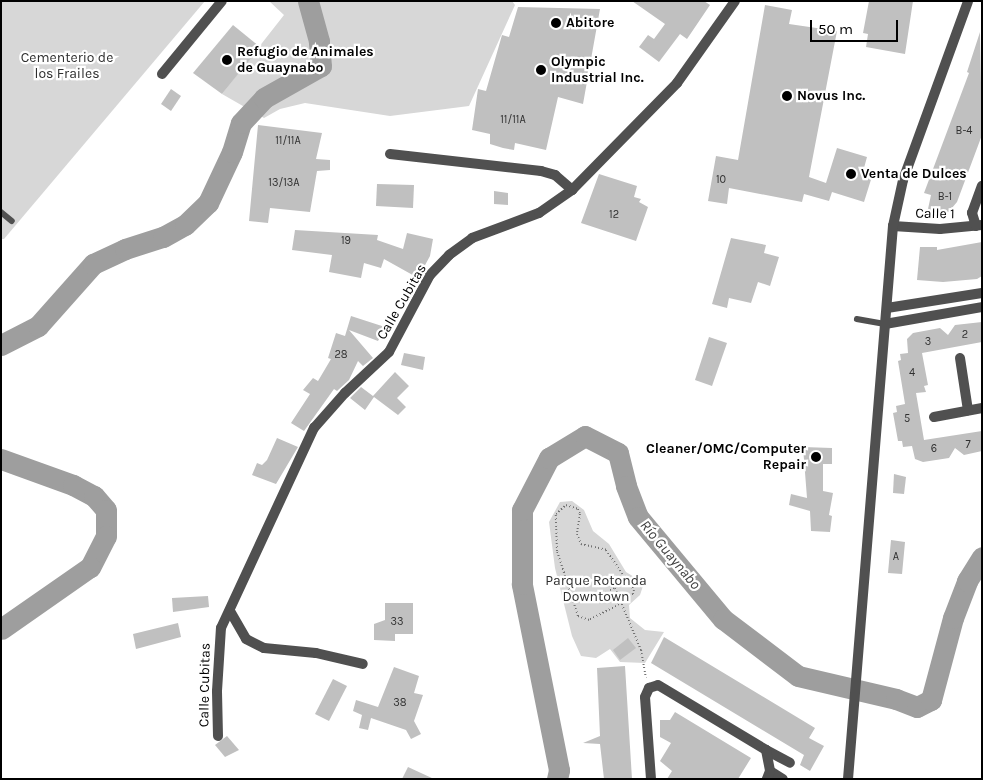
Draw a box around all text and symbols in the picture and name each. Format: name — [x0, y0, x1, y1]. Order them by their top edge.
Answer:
scale bar — [813, 10, 900, 42]
place label: Abitore — [566, 15, 614, 31]
marker: Abitore — [550, 17, 562, 29]
text: 50 m — [818, 20, 853, 38]
place label: Refugio de Animales de Guaynabo — [237, 44, 374, 76]
park label: Cementerio de los Frailes — [21, 50, 113, 82]
marker: Refugio de Animales de Guaynabo — [221, 54, 233, 66]
place label: Olympic Industrial Inc. — [551, 54, 644, 86]
marker: Olympic Industrial Inc. — [535, 64, 547, 76]
place label: Novus Inc. — [797, 88, 865, 104]
marker: Novus Inc. — [781, 90, 793, 102]
house number: 11/11A — [500, 113, 526, 127]
house number: B-4 — [956, 124, 972, 138]
house number: 11/11A — [275, 134, 301, 148]
place label: Venta de Dulces — [861, 166, 967, 182]
marker: Venta de Dulces — [845, 168, 857, 180]
house number: 10 — [716, 173, 726, 187]
house number: 13/13A — [268, 176, 300, 190]
house number: B-1 — [938, 190, 952, 204]
street label: Calle 1 — [915, 205, 955, 223]
house number: 12 — [609, 208, 619, 222]
house number: 19 — [341, 234, 351, 248]
street label: Calle Cubitas — [374, 261, 430, 343]
house number: 2 — [962, 328, 968, 342]
house number: 3 — [925, 335, 931, 349]
house number: 28 — [334, 348, 348, 362]
house number: 4 — [909, 366, 915, 380]
house number: 5 — [904, 412, 910, 426]
house number: 7 — [965, 438, 971, 452]
place label: Cleaner/OMC/Computer Repair — [646, 441, 806, 474]
house number: 6 — [931, 442, 937, 456]
marker: Cleaner/OMC/Computer Repair — [810, 451, 822, 463]
water label: Río Guaynabo — [636, 517, 704, 593]
house number: A — [893, 550, 899, 564]
park label: Parque Rotonda Downtown — [545, 573, 647, 606]
house number: 33 — [391, 615, 403, 629]
street label: Calle Cubitas — [196, 643, 214, 727]
house number: 38 — [393, 696, 407, 710]

